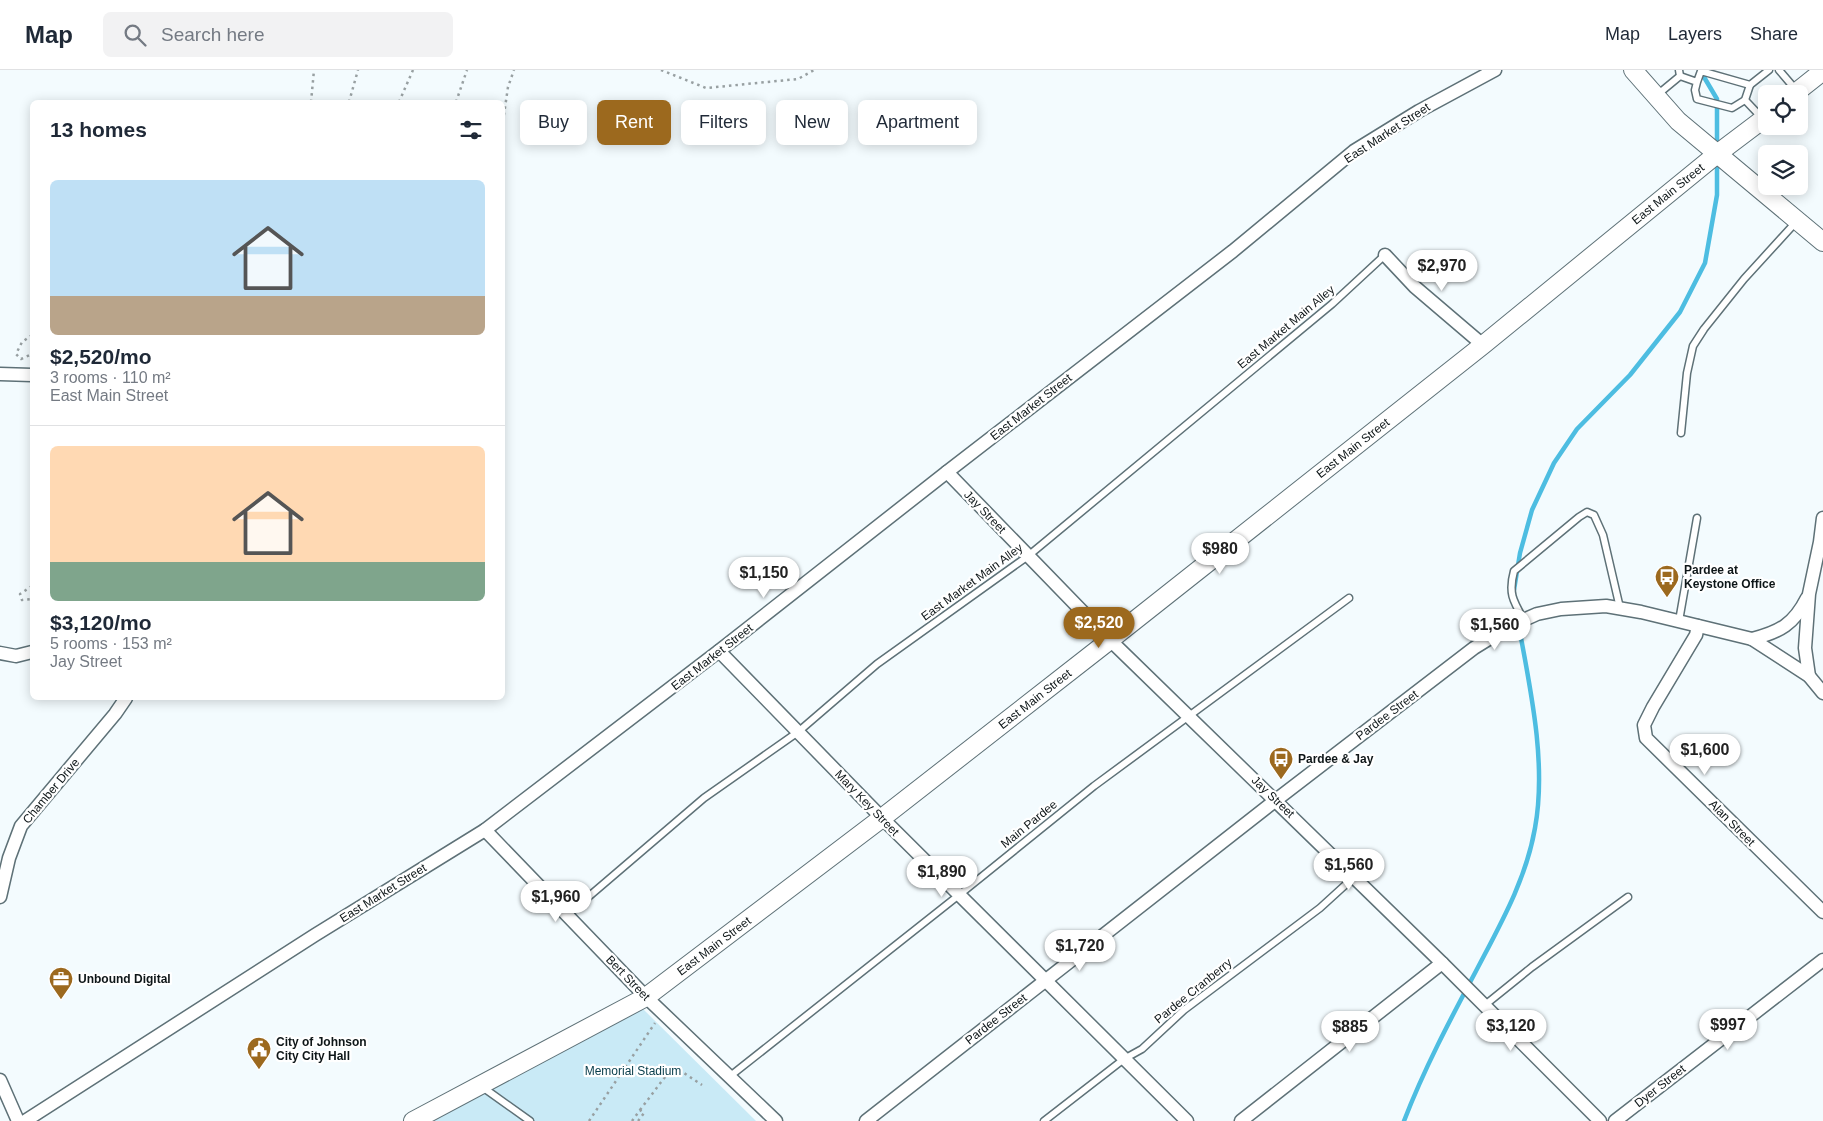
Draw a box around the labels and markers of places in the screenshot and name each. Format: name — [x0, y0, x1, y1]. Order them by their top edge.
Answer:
pin: $2,970 — [1401, 250, 1483, 292]
pin: $980 — [1190, 532, 1250, 575]
pin: $1,150 — [723, 556, 805, 599]
place label: Pardee at Keystone Office — [1684, 563, 1776, 591]
bus stop icon: Pardee at Keystone Office — [1654, 564, 1680, 598]
pin: $2,520 — [1058, 606, 1140, 649]
pin: $1,560 — [1454, 608, 1536, 651]
pin: $1,600 — [1664, 734, 1746, 776]
bus stop icon: Pardee & Jay — [1268, 746, 1294, 780]
place label: Pardee & Jay — [1298, 752, 1374, 766]
pin: $1,560 — [1308, 848, 1390, 891]
pin: $1,890 — [901, 856, 983, 898]
pin: $1,960 — [515, 880, 597, 923]
pin: $1,720 — [1039, 930, 1121, 972]
office icon: Unbound Digital — [48, 966, 74, 1000]
place label: Unbound Digital — [78, 972, 171, 986]
pin: $997 — [1698, 1008, 1758, 1051]
pin: $885 — [1320, 1010, 1380, 1053]
pin: $3,120 — [1470, 1010, 1552, 1052]
place label: City of Johnson City City Hall — [276, 1035, 367, 1063]
public building icon: City of Johnson City City Hall — [246, 1036, 272, 1070]

